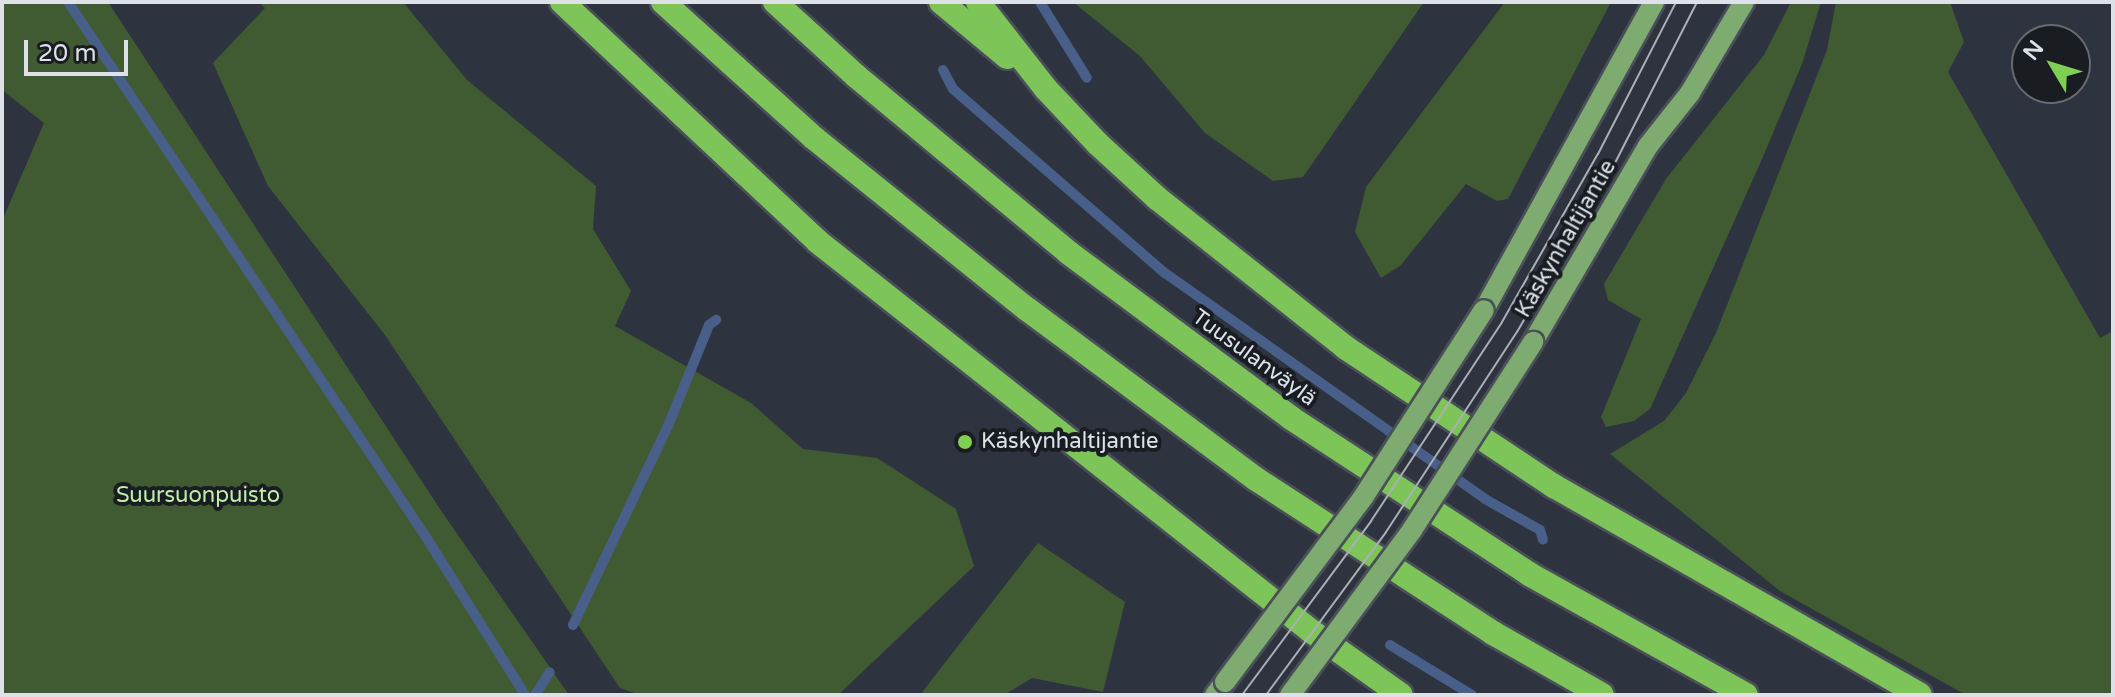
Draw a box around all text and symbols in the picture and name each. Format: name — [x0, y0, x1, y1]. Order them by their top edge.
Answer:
scale bar — [28, 24, 132, 74]
north arrow — [2011, 24, 2091, 104]
text: N — [2018, 35, 2049, 65]
text: 20 m — [38, 39, 96, 68]
street label: Käskynhaltijantie — [1510, 156, 1622, 322]
street label: Tuusulanväylä — [1187, 304, 1321, 412]
place label: Käskynhaltijantie — [981, 429, 1158, 455]
marker: Käskynhaltijantie — [956, 433, 974, 451]
park label: Suursuonpuisto — [116, 483, 280, 509]

